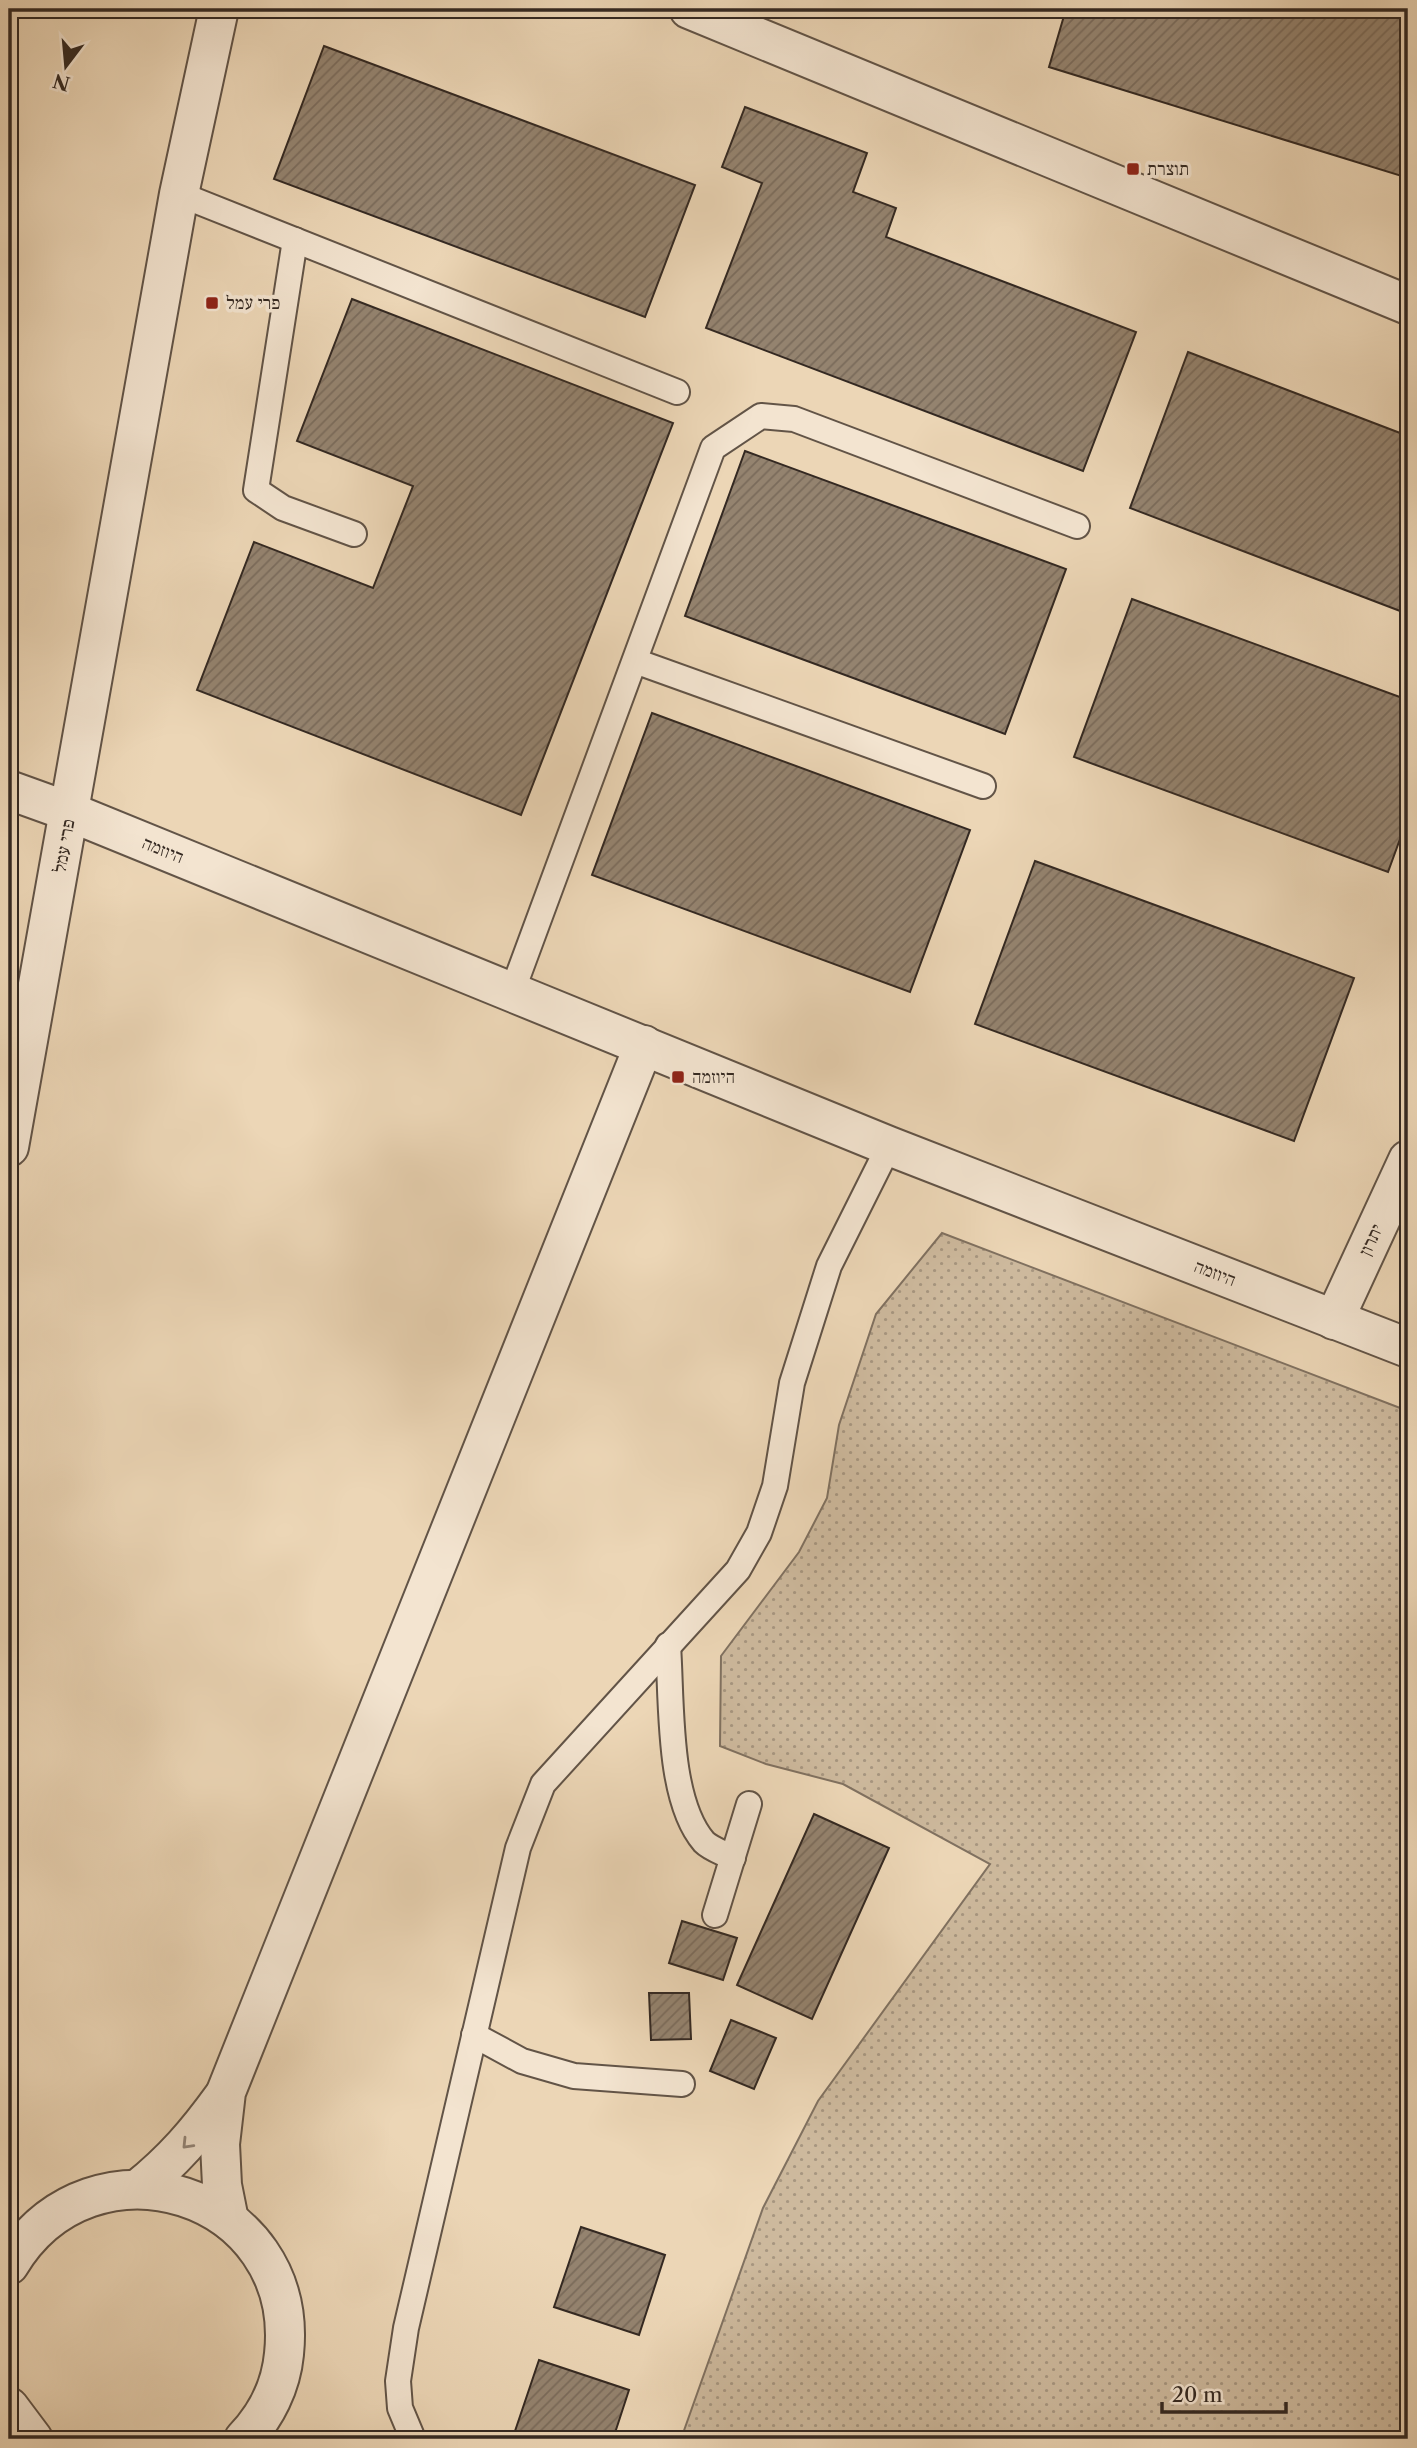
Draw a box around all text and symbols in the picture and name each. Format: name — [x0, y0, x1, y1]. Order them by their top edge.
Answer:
north arrow — [32, 32, 102, 102]
text: N — [50, 69, 73, 95]
place label: תוצרת — [1147, 158, 1189, 180]
marker: תוצרת — [1125, 161, 1141, 177]
place label: פרי עמל — [226, 292, 280, 314]
marker: פרי עמל — [204, 295, 220, 311]
street label: פרי עמל — [48, 817, 80, 875]
street label: היוזמה — [139, 832, 187, 868]
place label: היוזמה — [692, 1066, 735, 1088]
marker: היוזמה — [670, 1069, 686, 1085]
street label: יתרון — [1354, 1220, 1388, 1259]
street label: היוזמה — [1191, 1255, 1239, 1291]
one-way arrow — [182, 2136, 195, 2149]
scale bar — [1162, 2371, 1286, 2415]
text: 20 m — [1172, 2382, 1223, 2407]

